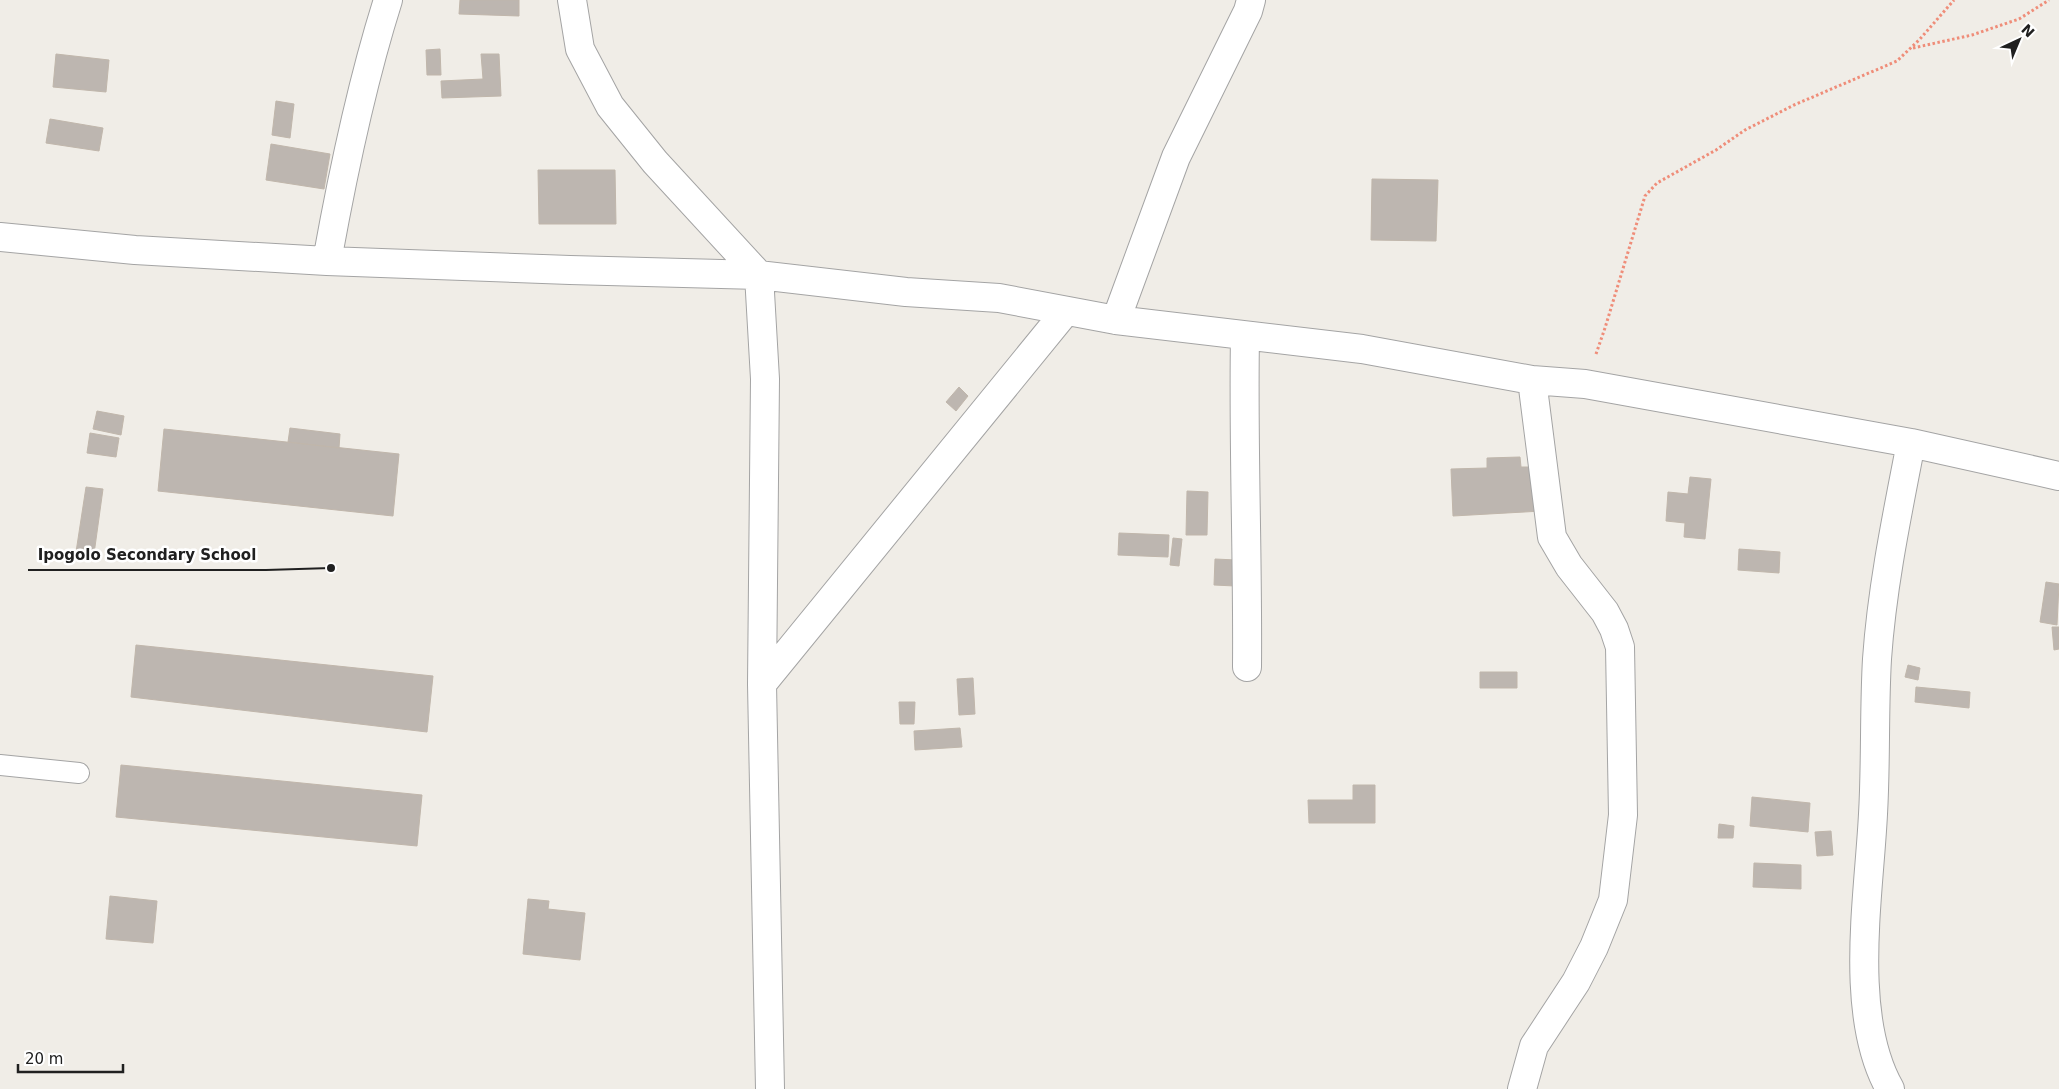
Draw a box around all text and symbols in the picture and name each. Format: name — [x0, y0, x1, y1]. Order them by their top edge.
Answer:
north arrow — [1994, 15, 2044, 65]
text: N — [2018, 21, 2038, 40]
callout: Ipogolo Secondary School — [28, 540, 266, 570]
text: Ipogolo Secondary School — [38, 546, 256, 564]
scale bar — [18, 1042, 122, 1074]
text: 20 m — [25, 1050, 63, 1068]

